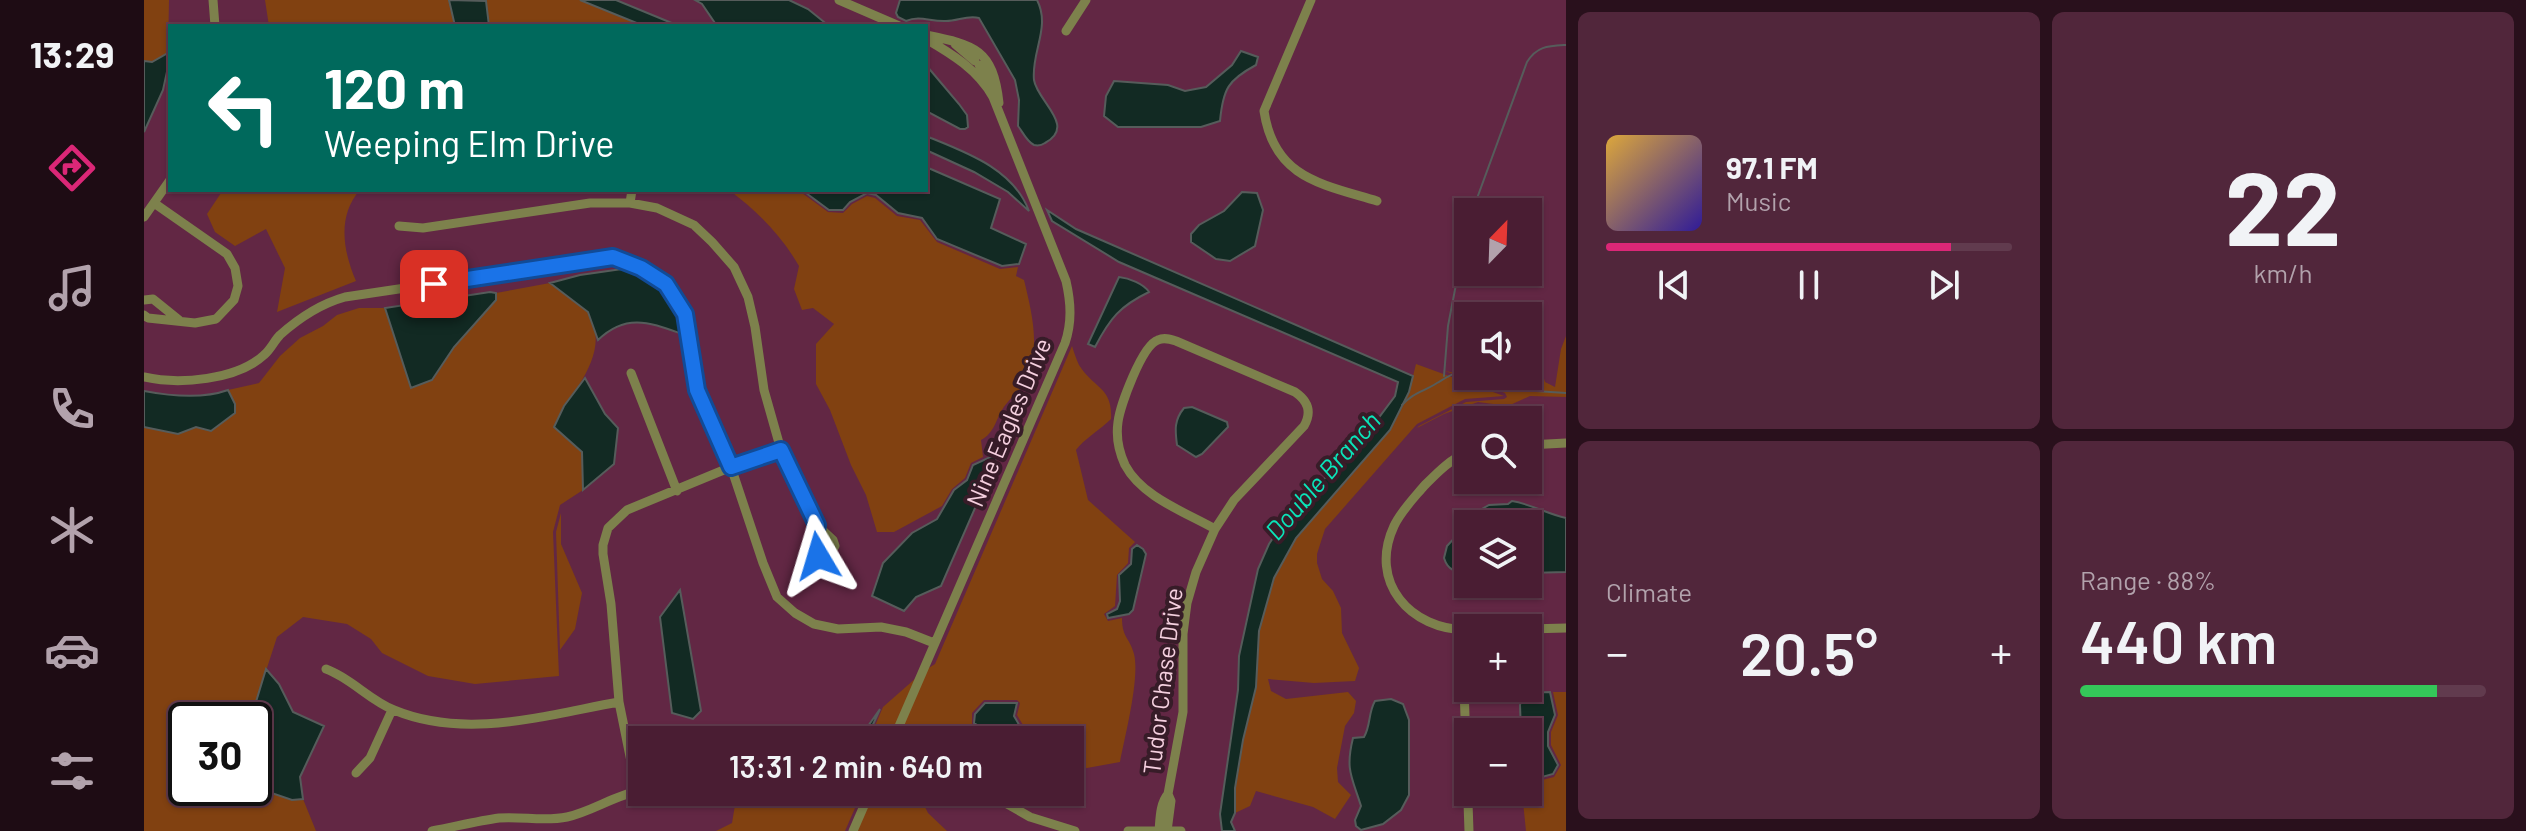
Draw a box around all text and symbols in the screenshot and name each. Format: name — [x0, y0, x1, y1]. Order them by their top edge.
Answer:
text: 13:29 — [30, 32, 114, 75]
text: 120 m — [324, 53, 465, 120]
icon: left — [192, 56, 296, 160]
text: Weeping Elm Drive — [324, 121, 614, 164]
icon: directions — [44, 140, 100, 196]
text: 22 — [2225, 142, 2341, 267]
text: 97.1 FM — [1726, 149, 1818, 185]
text: Music — [1726, 185, 1791, 216]
north arrow — [1454, 198, 1542, 286]
map controls — [1454, 198, 1542, 806]
pin — [400, 250, 468, 318]
text: km/h — [2254, 257, 2312, 288]
icon: music — [44, 260, 100, 316]
icon: arrive — [412, 262, 456, 306]
icon: previous — [1652, 263, 1696, 307]
icon: pause — [1787, 263, 1831, 307]
icon: next — [1922, 263, 1966, 307]
button: sound — [1454, 302, 1542, 390]
street label: Nine Eagles Drive — [959, 333, 1057, 511]
icon: phone — [44, 381, 100, 437]
water label: Double Branch — [1258, 405, 1386, 545]
button: search — [1454, 406, 1542, 494]
icon: climate — [44, 502, 100, 558]
button: layers — [1454, 510, 1542, 598]
position arrow — [776, 514, 860, 598]
text: Range · 88% — [2080, 564, 2216, 595]
text: Climate — [1606, 576, 1692, 607]
street label: Tudor Chase Drive — [1136, 586, 1188, 776]
text: 440 km — [2080, 604, 2277, 676]
button: + — [1454, 614, 1542, 702]
text: 20.5° — [1740, 616, 1878, 688]
icon: car — [44, 622, 100, 678]
text: − — [1606, 625, 1628, 678]
text: + — [1990, 625, 2012, 678]
speed limit sign: 30 — [168, 702, 272, 806]
button: − — [1454, 718, 1542, 806]
icon: filters — [44, 743, 100, 799]
text: 13:31 · 2 min · 640 m — [729, 748, 983, 784]

